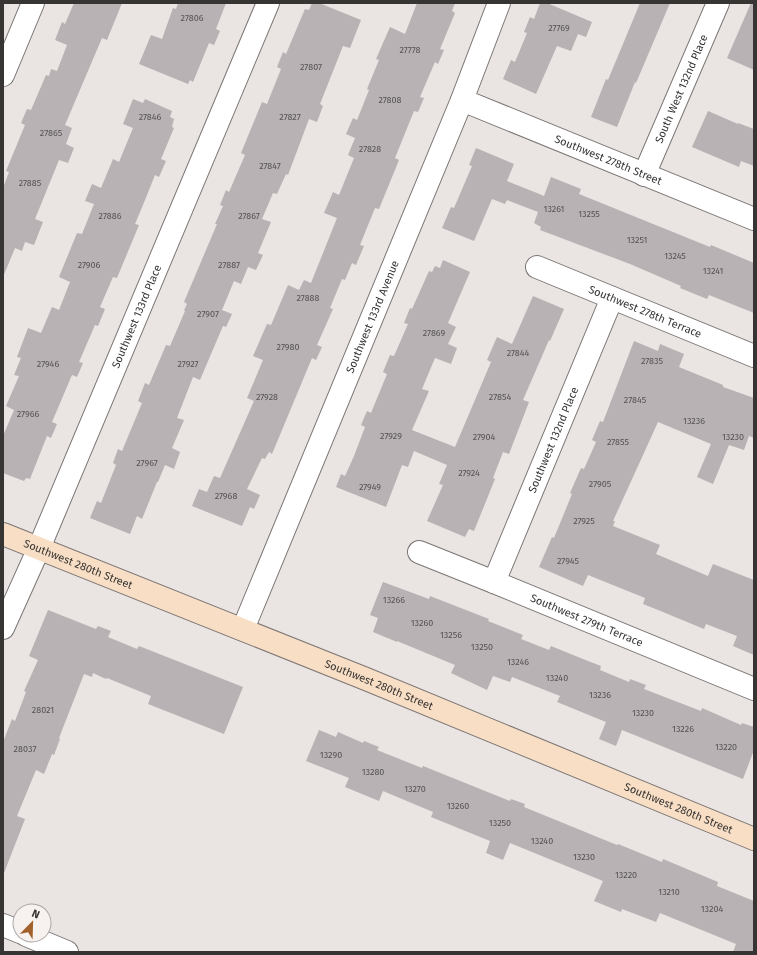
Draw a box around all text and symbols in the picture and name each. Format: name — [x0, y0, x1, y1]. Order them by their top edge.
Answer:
house number: 27806 — [181, 13, 204, 23]
house number: 27769 — [548, 23, 570, 33]
street label: South West 132nd Place — [652, 32, 710, 145]
house number: 27778 — [399, 45, 421, 55]
house number: 27807 — [300, 62, 322, 72]
house number: 27808 — [378, 95, 402, 105]
house number: 27846 — [139, 112, 162, 122]
house number: 27827 — [279, 112, 301, 122]
house number: 27865 — [40, 128, 63, 138]
street label: Southwest 278th Street — [553, 132, 664, 187]
house number: 27828 — [359, 144, 381, 154]
house number: 27847 — [259, 161, 281, 171]
house number: 27885 — [19, 178, 42, 188]
house number: 13261 — [543, 204, 565, 214]
house number: 13255 — [578, 209, 600, 219]
house number: 27886 — [99, 211, 122, 221]
house number: 27867 — [238, 211, 260, 221]
house number: 13251 — [627, 235, 647, 245]
house number: 13245 — [664, 251, 686, 261]
street label: Southwest 133rd Avenue — [343, 258, 401, 375]
house number: 27906 — [78, 260, 101, 270]
house number: 27887 — [218, 260, 240, 270]
street label: Southwest 133rd Place — [109, 263, 164, 370]
house number: 13241 — [703, 266, 723, 276]
street label: Southwest 278th Terrace — [587, 282, 704, 340]
house number: 27888 — [296, 293, 320, 303]
house number: 27907 — [197, 309, 219, 319]
house number: 27869 — [423, 328, 446, 338]
house number: 27980 — [277, 342, 299, 352]
house number: 27844 — [507, 348, 530, 358]
house number: 27835 — [641, 356, 664, 366]
house number: 27946 — [37, 359, 59, 369]
house number: 27927 — [177, 359, 199, 369]
street label: Southwest 132nd Place — [525, 385, 581, 495]
house number: 27928 — [256, 392, 278, 402]
house number: 27854 — [489, 392, 511, 402]
house number: 27845 — [624, 395, 647, 405]
house number: 27966 — [17, 409, 39, 419]
house number: 13236 — [683, 416, 705, 426]
house number: 27929 — [380, 431, 402, 441]
house number: 27904 — [473, 432, 496, 442]
house number: 13230 — [722, 432, 744, 442]
house number: 27855 — [607, 437, 630, 447]
house number: 27967 — [136, 458, 158, 468]
house number: 27924 — [458, 468, 480, 478]
house number: 27905 — [589, 479, 612, 489]
house number: 27949 — [359, 482, 381, 492]
house number: 27968 — [215, 491, 237, 501]
house number: 27925 — [573, 516, 595, 526]
street label: Southwest 280th Street — [22, 536, 135, 592]
house number: 27945 — [557, 556, 580, 566]
street label: Southwest 279th Terrace — [528, 591, 645, 649]
house number: 13266 — [383, 595, 405, 605]
house number: 13260 — [411, 618, 433, 628]
house number: 13256 — [440, 630, 462, 640]
house number: 13250 — [471, 642, 493, 652]
street label: Southwest 280th Street — [323, 657, 435, 713]
house number: 13246 — [507, 657, 529, 667]
house number: 13240 — [546, 673, 568, 683]
house number: 13236 — [589, 690, 611, 700]
house number: 28021 — [32, 705, 54, 715]
house number: 13230 — [632, 708, 654, 718]
house number: 13226 — [672, 724, 694, 734]
house number: 13220 — [715, 742, 737, 752]
house number: 28037 — [14, 744, 36, 754]
house number: 13290 — [320, 750, 342, 760]
house number: 13280 — [362, 767, 384, 777]
street label: Southwest 280th Street — [622, 780, 735, 836]
house number: 13270 — [404, 784, 426, 794]
house number: 13260 — [447, 801, 469, 811]
house number: 13250 — [489, 818, 511, 828]
house number: 13240 — [531, 836, 553, 846]
house number: 13230 — [573, 852, 595, 862]
house number: 13220 — [615, 870, 637, 880]
house number: 13210 — [658, 887, 680, 897]
north arrow — [12, 903, 52, 943]
house number: 13204 — [701, 904, 723, 914]
text: N — [30, 907, 42, 922]

